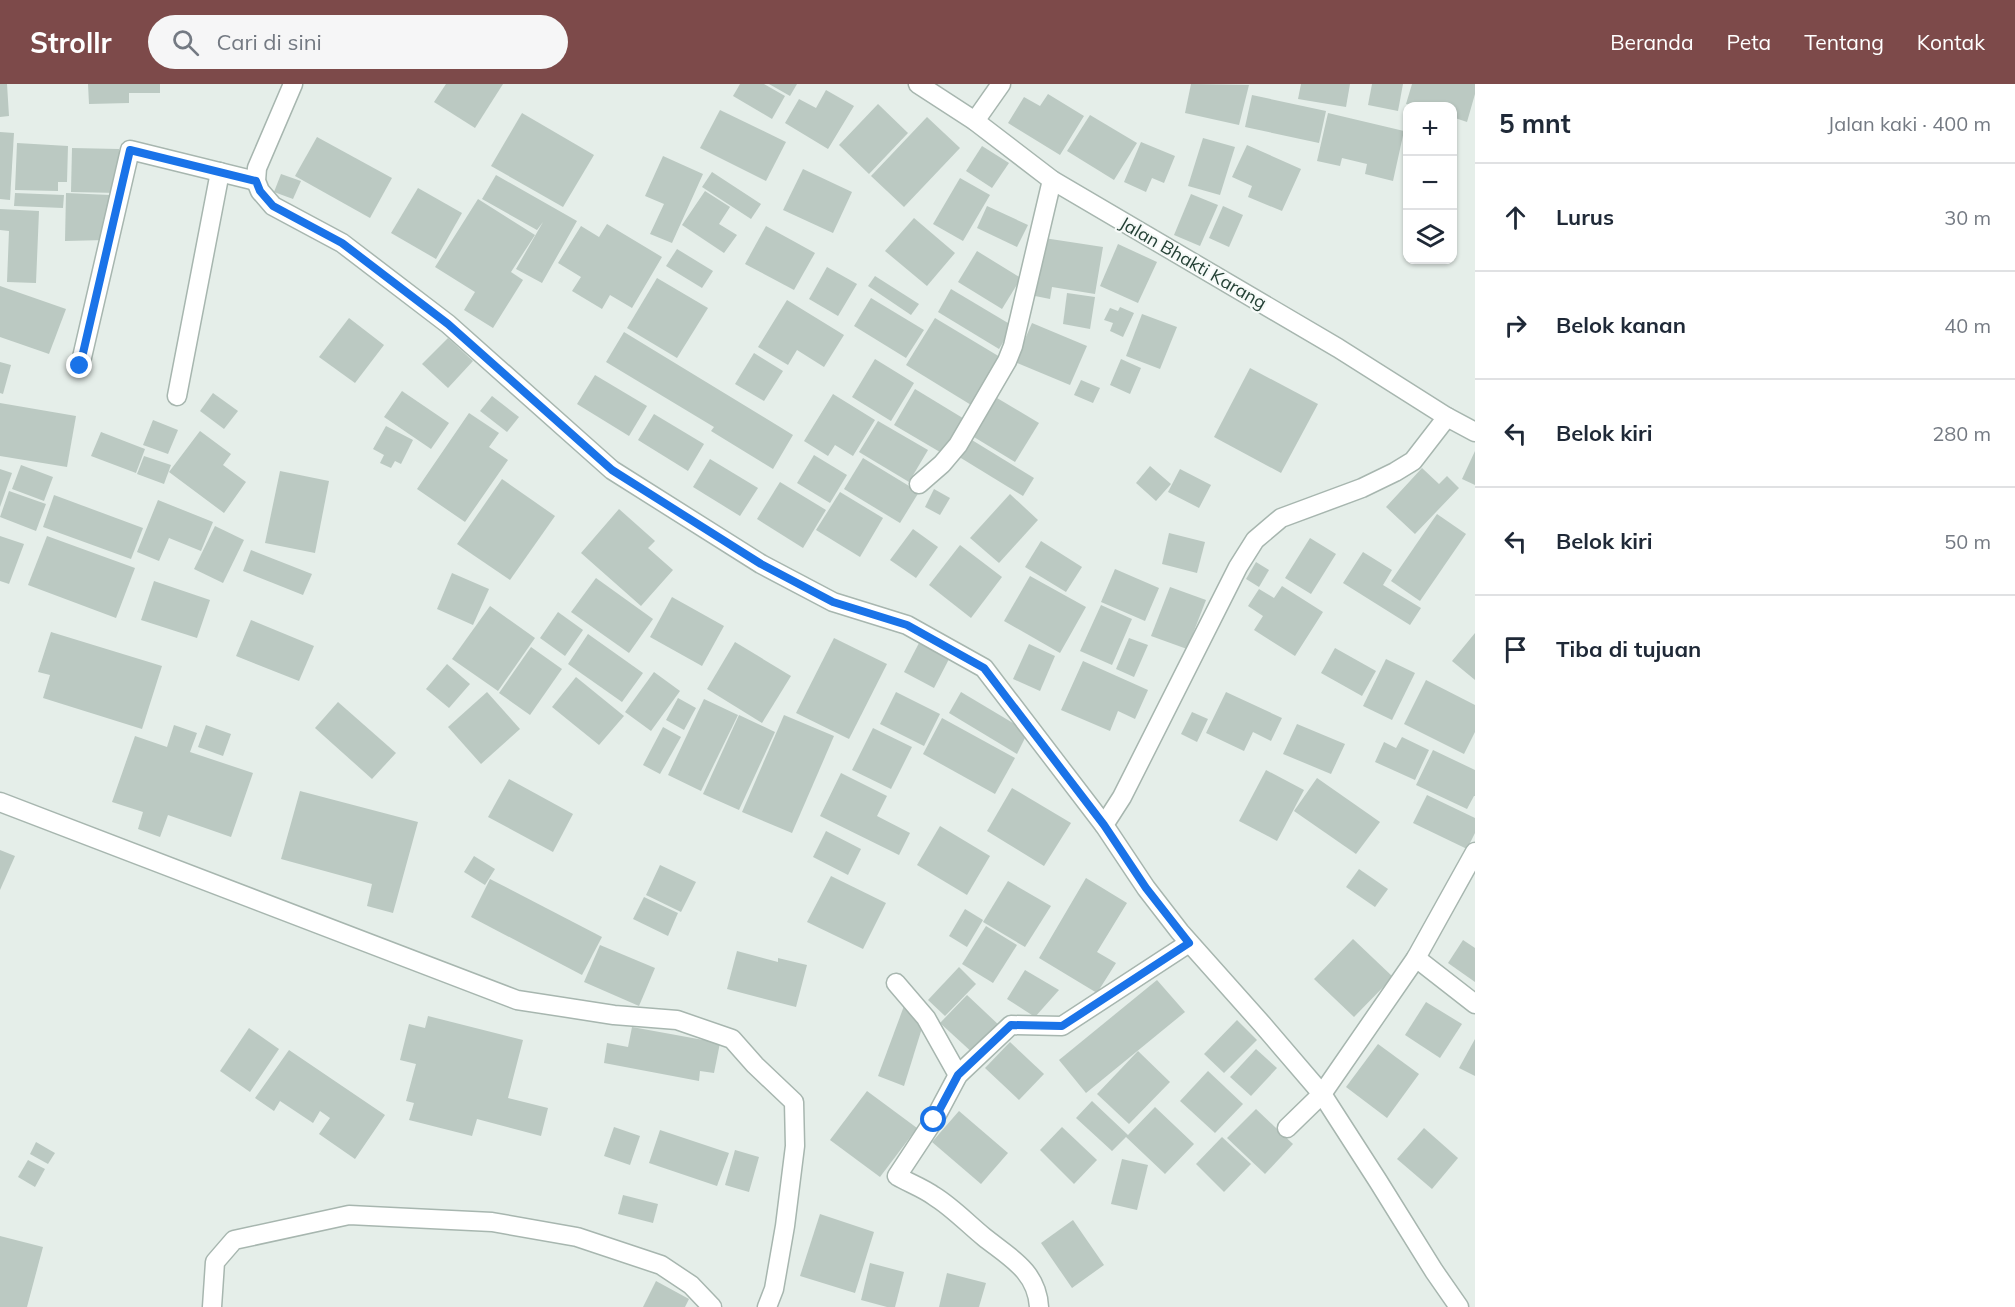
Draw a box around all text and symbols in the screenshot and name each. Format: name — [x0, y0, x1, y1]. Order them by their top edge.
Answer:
search box — [148, 15, 568, 69]
text: Strollr — [30, 25, 112, 60]
icon: search — [169, 26, 202, 59]
text: Cari di sini — [217, 28, 322, 56]
text: Beranda — [1610, 29, 1694, 55]
text: Peta — [1727, 29, 1771, 55]
text: Tentang — [1804, 29, 1884, 55]
text: Kontak — [1917, 29, 1985, 55]
map controls — [1403, 102, 1457, 264]
button: + — [1403, 102, 1457, 156]
text: 5 mnt — [1499, 107, 1571, 140]
text: Jalan kaki · 400 m — [1828, 111, 1991, 136]
button: − — [1403, 156, 1457, 210]
icon: ahead — [1499, 201, 1532, 234]
text: Lurus — [1556, 203, 1614, 231]
text: 30 m — [1944, 205, 1991, 230]
button: layers — [1403, 210, 1457, 264]
street label: Jalan Bhakti Karang — [1116, 211, 1271, 314]
icon: right — [1499, 309, 1532, 342]
text: Belok kanan — [1556, 311, 1686, 339]
text: 40 m — [1944, 313, 1991, 338]
route end — [66, 352, 92, 378]
icon: left — [1499, 417, 1532, 450]
text: Belok kiri — [1556, 419, 1652, 447]
text: 280 m — [1932, 421, 1991, 446]
icon: left — [1499, 525, 1532, 558]
text: Belok kiri — [1556, 527, 1652, 555]
text: 50 m — [1944, 529, 1991, 554]
icon: arrive — [1499, 633, 1532, 666]
text: Tiba di tujuan — [1556, 635, 1701, 663]
route start — [920, 1106, 946, 1132]

